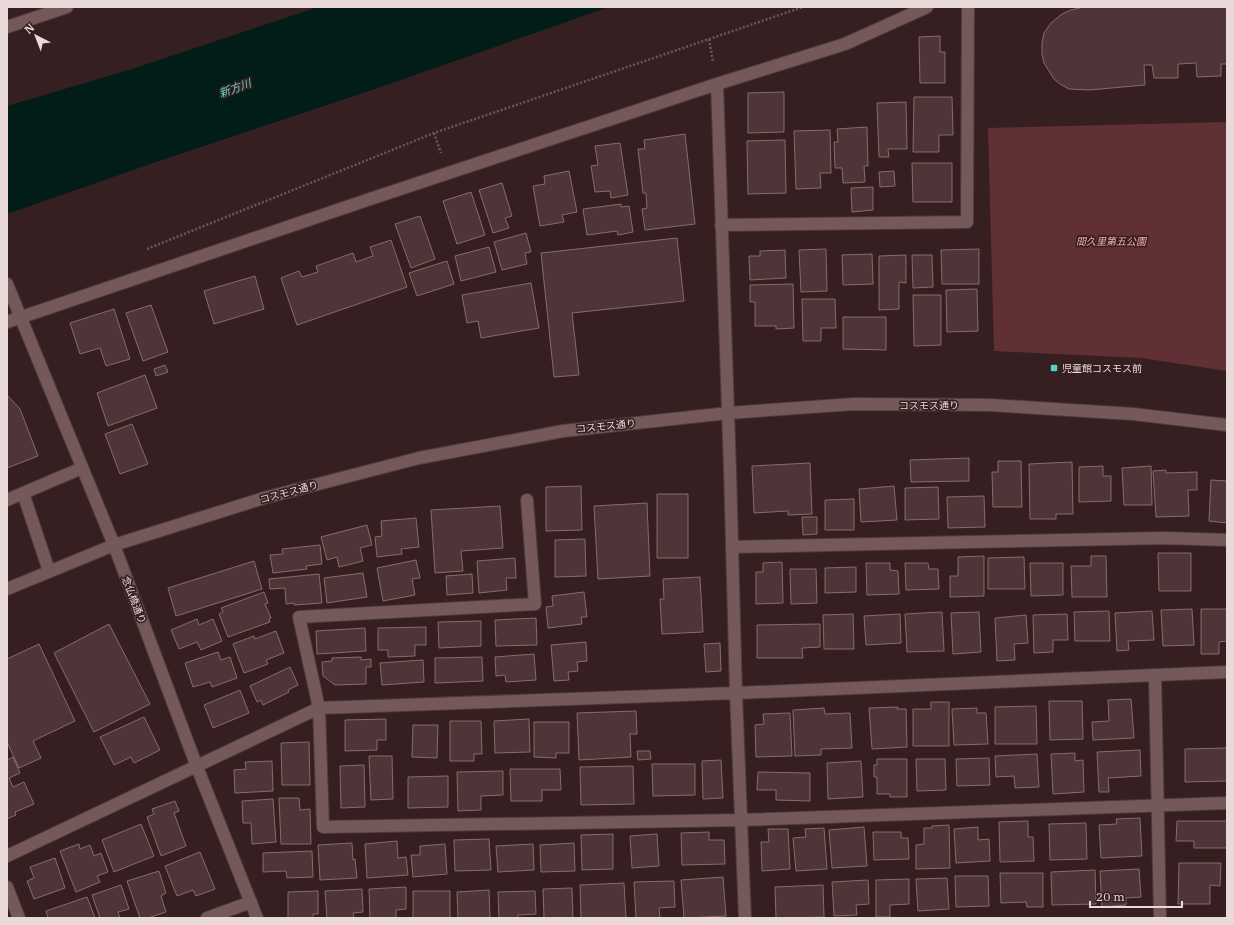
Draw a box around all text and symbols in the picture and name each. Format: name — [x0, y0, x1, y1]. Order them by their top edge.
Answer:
north arrow — [16, 16, 56, 56]
text: N — [21, 20, 37, 37]
water label: 新方川 — [217, 75, 254, 100]
park label: 間久里第五公園 — [1076, 235, 1148, 248]
place label: 児童館コスモス前 — [1062, 362, 1142, 375]
marker: 児童館コスモス前 — [1049, 363, 1059, 373]
street label: コスモス通り — [899, 399, 959, 412]
street label: コスモス通り — [575, 416, 637, 436]
street label: コスモス通り — [258, 478, 320, 506]
street label: 念仏橋通り — [119, 574, 149, 626]
scale bar — [1090, 883, 1182, 909]
text: 20 m — [1096, 889, 1125, 904]

